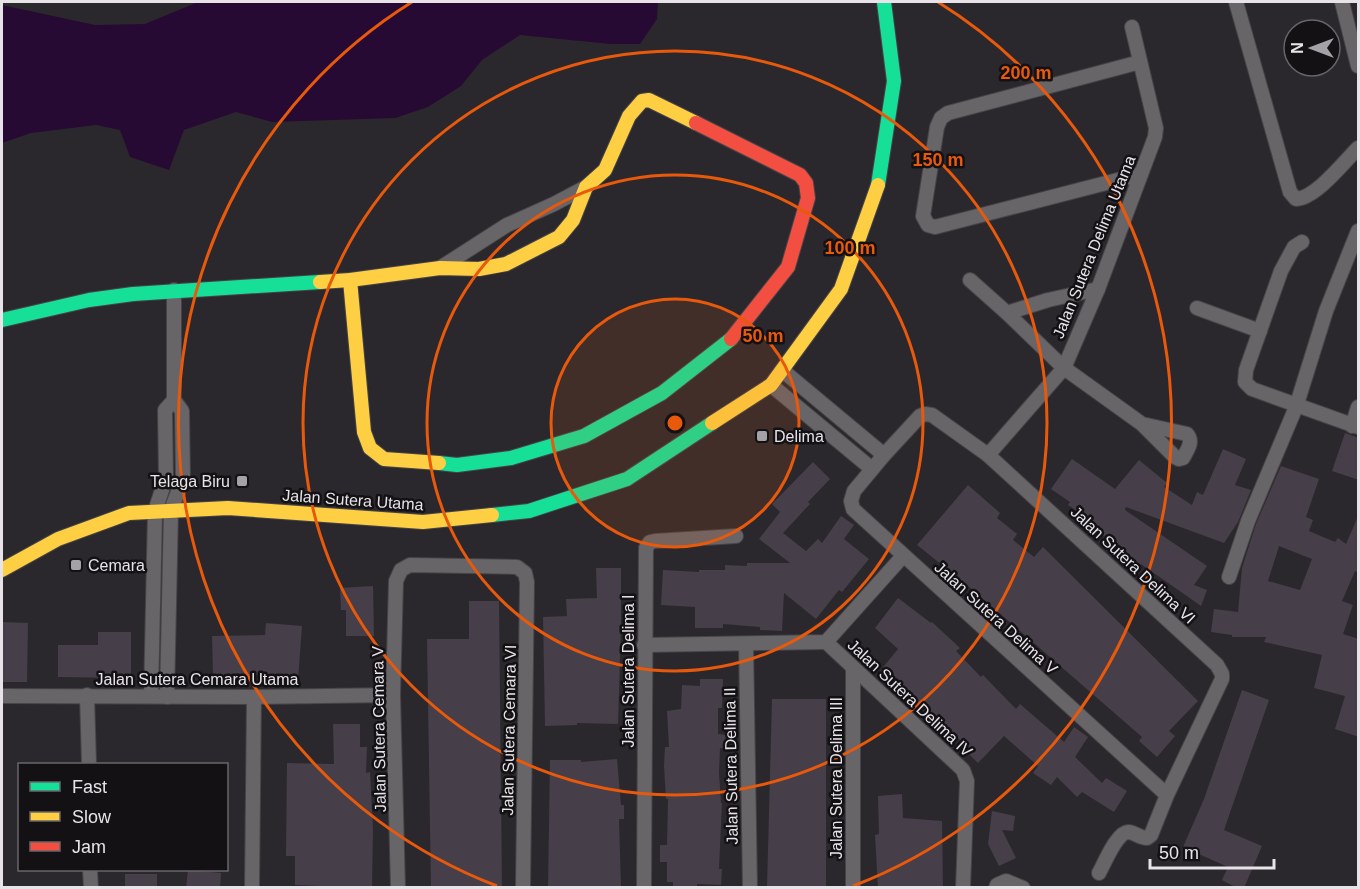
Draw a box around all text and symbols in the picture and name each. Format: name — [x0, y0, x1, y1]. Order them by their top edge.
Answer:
north arrow — [1282, 18, 1342, 78]
text: N — [1289, 42, 1306, 54]
text: 200 m — [1000, 63, 1052, 83]
text: 150 m — [912, 150, 964, 170]
street label: Jalan Sutera Delima Utama — [1049, 153, 1139, 341]
text: 100 m — [824, 238, 876, 258]
text: 50 m — [742, 326, 784, 346]
centre of rings — [665, 413, 685, 433]
place label: Delima — [774, 428, 824, 445]
marker: Delima — [755, 429, 769, 443]
place label: Telaga Biru — [150, 473, 230, 490]
marker: Telaga Biru — [235, 474, 249, 488]
street label: Jalan Sutera Utama — [282, 487, 424, 513]
street label: Jalan Sutera Delima VI — [1067, 503, 1199, 627]
place label: Cemara — [88, 557, 145, 574]
marker: Cemara — [69, 558, 83, 572]
street label: Jalan Sutera Delima V — [931, 558, 1061, 678]
street label: Jalan Sutera Delima I — [620, 595, 637, 747]
street label: Jalan Sutera Delima IV — [844, 636, 976, 760]
street label: Jalan Sutera Cemara VI — [499, 644, 519, 816]
street label: Jalan Sutera Cemara V — [369, 645, 389, 812]
street label: Jalan Sutera Cemara Utama — [96, 671, 298, 688]
street label: Jalan Sutera Delima II — [721, 687, 741, 845]
street label: Jalan Sutera Delima III — [828, 697, 845, 859]
legend — [18, 763, 228, 871]
text: Fast — [72, 777, 107, 797]
text: Slow — [72, 807, 112, 827]
scale bar — [1150, 832, 1274, 870]
text: Jam — [72, 837, 106, 857]
text: 50 m — [1159, 843, 1199, 863]

